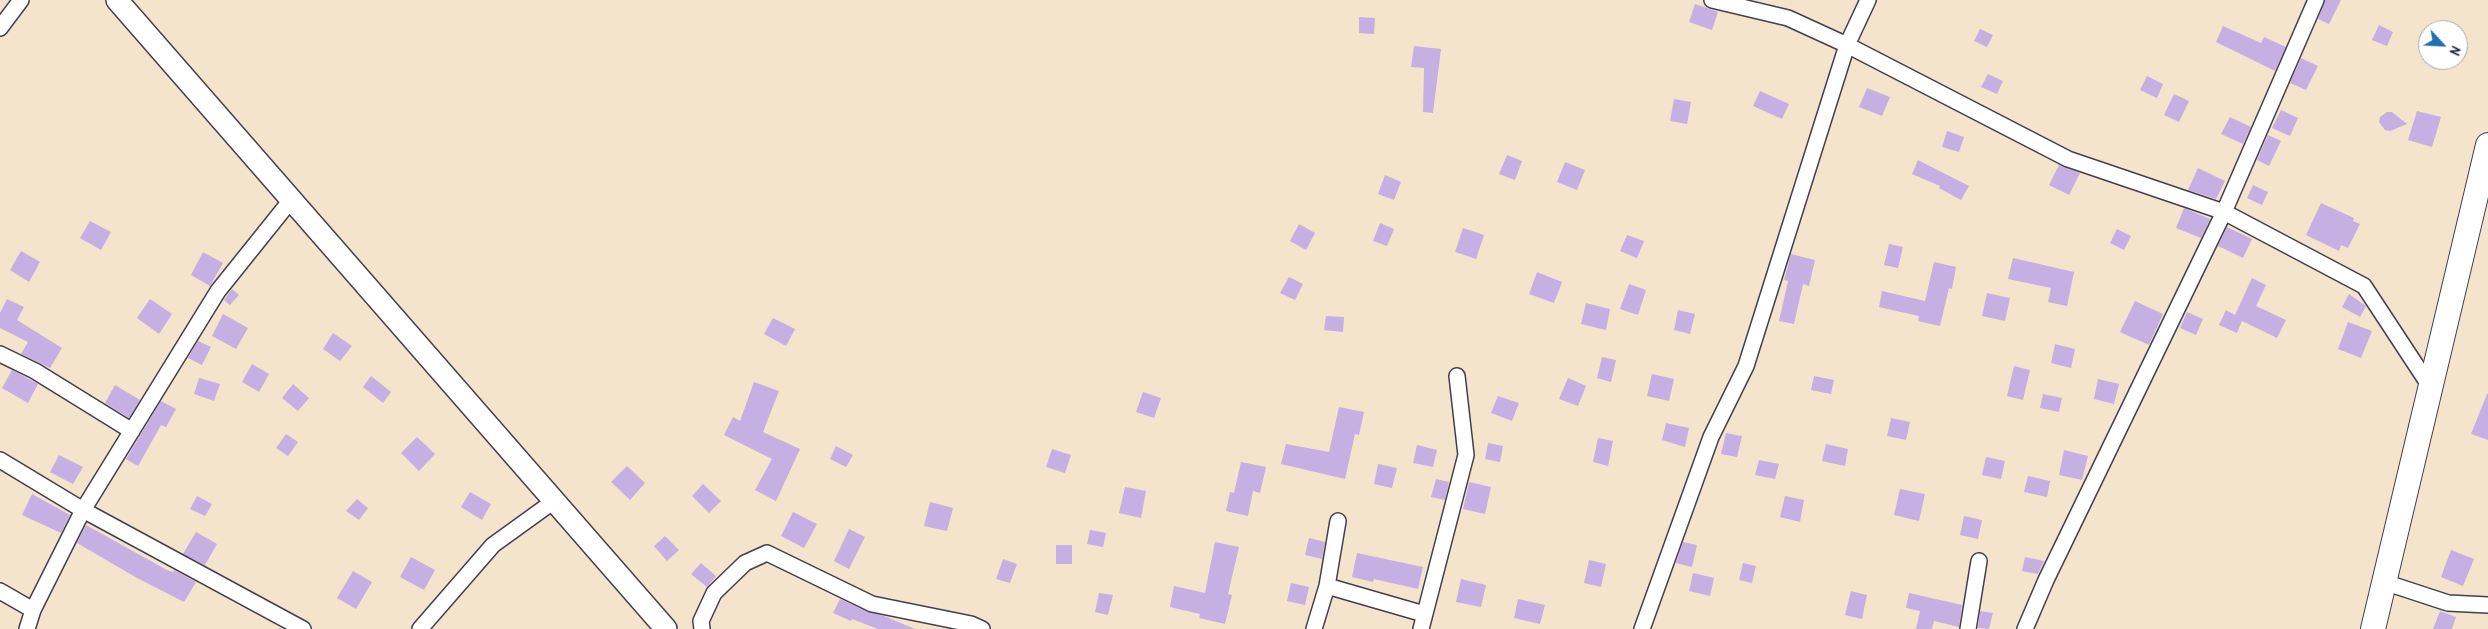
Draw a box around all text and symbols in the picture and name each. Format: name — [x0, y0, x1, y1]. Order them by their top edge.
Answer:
north arrow — [2418, 20, 2468, 70]
text: N — [2446, 44, 2466, 59]

